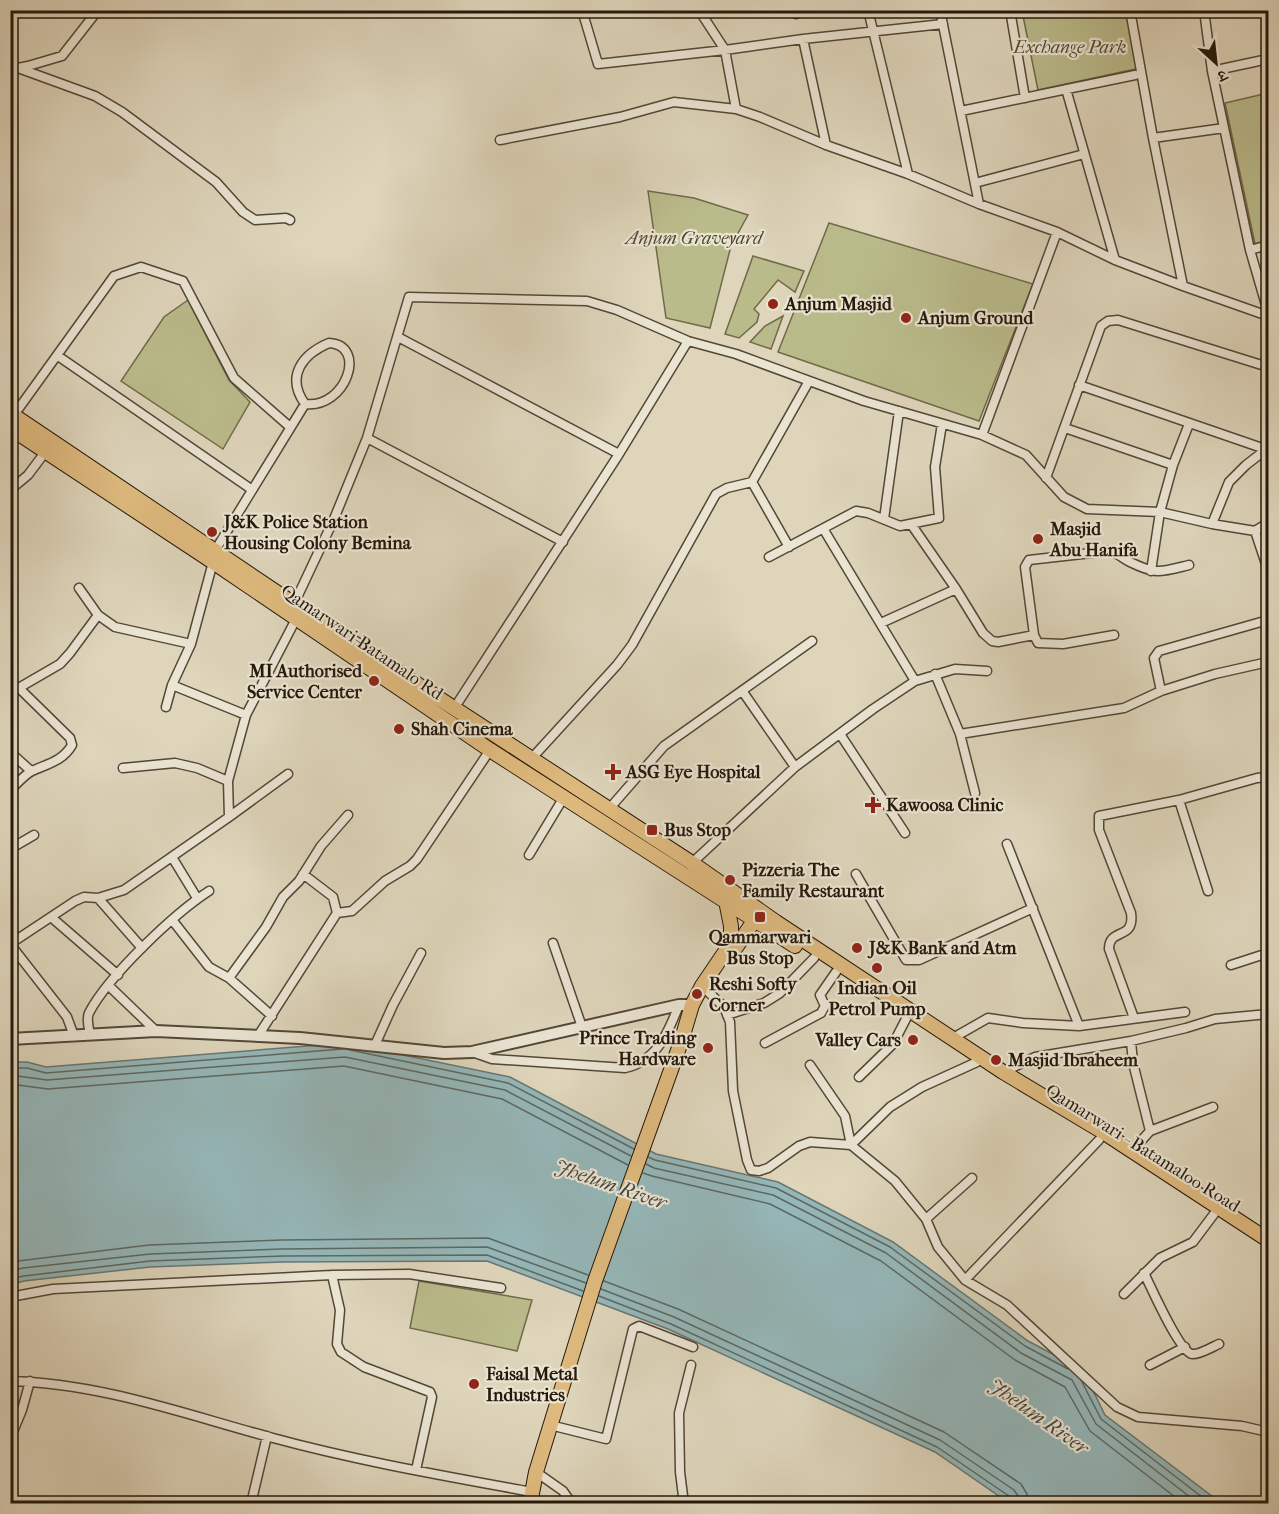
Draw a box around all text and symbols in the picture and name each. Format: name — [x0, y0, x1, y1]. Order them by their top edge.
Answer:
north arrow — [1186, 33, 1246, 93]
park label: Exchange Park — [1013, 37, 1126, 58]
text: उ — [1213, 65, 1231, 87]
park label: Anjum Graveyard — [624, 228, 765, 249]
place label: Anjum Masjid — [784, 294, 893, 315]
marker: Anjum Masjid — [766, 297, 780, 311]
place label: Anjum Ground — [917, 308, 1034, 329]
marker: Anjum Ground — [899, 311, 913, 325]
place label: J&K Police Station Housing Colony Bemina — [222, 512, 412, 554]
place label: Masjid Abu Hanifa — [1049, 519, 1138, 561]
marker: J&K Police Station Housing Colony Bemina — [205, 525, 219, 539]
marker: Masjid Abu Hanifa — [1031, 532, 1045, 546]
street label: Qamarwari-Batamalo Rd — [277, 580, 447, 705]
place label: MI Authorised Service Center — [247, 661, 363, 703]
marker: MI Authorised Service Center — [367, 674, 381, 688]
place label: Shah Cinema — [411, 719, 513, 740]
marker: Shah Cinema — [392, 722, 406, 736]
place label: ASG Eye Hospital — [625, 762, 762, 783]
marker: ASG Eye Hospital — [604, 763, 622, 781]
place label: Kawoosa Clinic — [886, 795, 1003, 816]
marker: Kawoosa Clinic — [864, 796, 882, 814]
place label: Bus Stop — [664, 820, 731, 841]
marker: Bus Stop — [645, 823, 659, 837]
place label: Pizzeria The Family Restaurant — [741, 860, 885, 902]
marker: Pizzeria The Family Restaurant — [723, 873, 737, 887]
marker: Qammarwari Bus Stop — [753, 910, 767, 924]
place label: Qammarwari Bus Stop — [709, 927, 812, 969]
place label: J&K Bank and Atm — [867, 938, 1017, 959]
marker: J&K Bank and Atm — [850, 941, 864, 955]
marker: Indian Oil Petrol Pump — [870, 961, 884, 975]
place label: Reshi Softy Corner — [709, 974, 798, 1016]
place label: Indian Oil Petrol Pump — [829, 978, 926, 1020]
marker: Reshi Softy Corner — [690, 987, 704, 1001]
place label: Prince Trading Hardware — [579, 1028, 697, 1070]
place label: Valley Cars — [814, 1030, 901, 1051]
marker: Valley Cars — [906, 1033, 920, 1047]
marker: Prince Trading Hardware — [701, 1041, 715, 1055]
place label: Masjid Ibraheem — [1007, 1050, 1139, 1071]
marker: Masjid Ibraheem — [989, 1053, 1003, 1067]
street label: Qamarwari - Batamaloo Road — [1042, 1080, 1244, 1217]
water label: Jhelum River — [552, 1155, 671, 1215]
place label: Faisal Metal Industries — [485, 1364, 579, 1406]
water label: Jhelum River — [985, 1374, 1095, 1460]
marker: Faisal Metal Industries — [467, 1377, 481, 1391]

